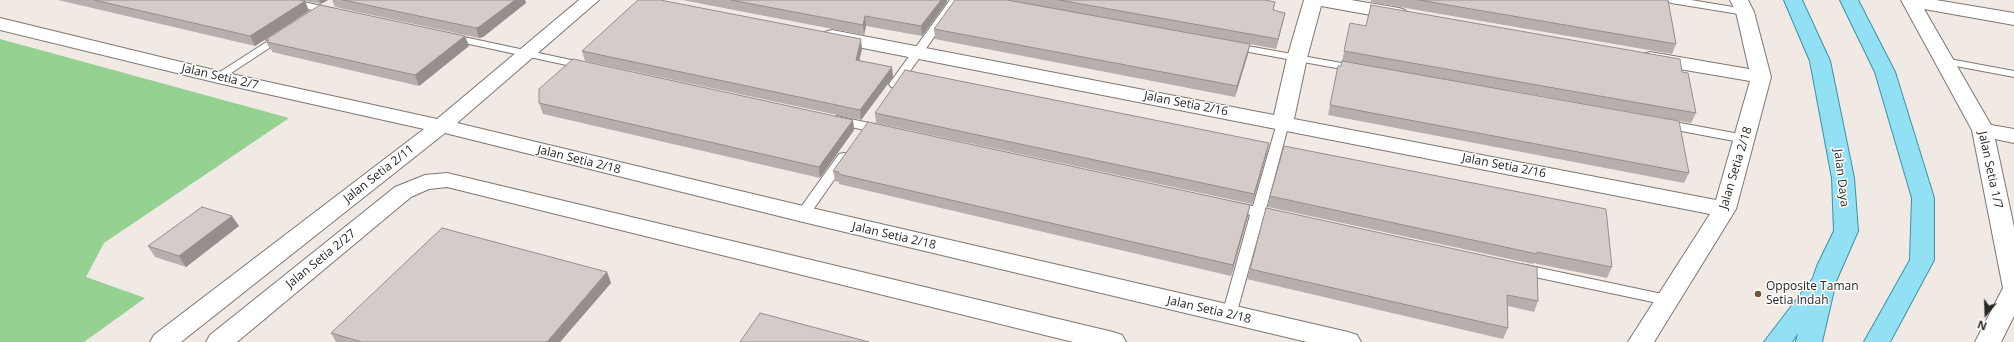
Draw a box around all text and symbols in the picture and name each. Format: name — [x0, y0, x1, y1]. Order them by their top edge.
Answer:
street label: Jalan Setia 2/7 — [180, 61, 260, 93]
street label: Jalan Setia 2/16 — [1143, 89, 1229, 119]
street label: Jalan Setia 2/18 — [1717, 125, 1755, 211]
street label: Jalan Setia 1/7 — [1975, 130, 2005, 210]
street label: Jalan Setia 2/11 — [341, 142, 417, 206]
street label: Jalan Setia 2/18 — [536, 143, 622, 177]
street label: Jalan Daya — [1830, 148, 1852, 208]
street label: Jalan Setia 2/16 — [1461, 151, 1547, 181]
street label: Jalan Setia 2/18 — [851, 219, 937, 253]
street label: Jalan Setia 2/27 — [283, 227, 359, 291]
place label: Opposite Taman Setia Indah — [1766, 280, 1859, 308]
marker: Opposite Taman Setia Indah — [1753, 289, 1763, 299]
street label: Jalan Setia 2/18 — [1166, 293, 1252, 327]
north arrow — [1966, 294, 2006, 334]
text: N — [1975, 317, 1989, 334]

